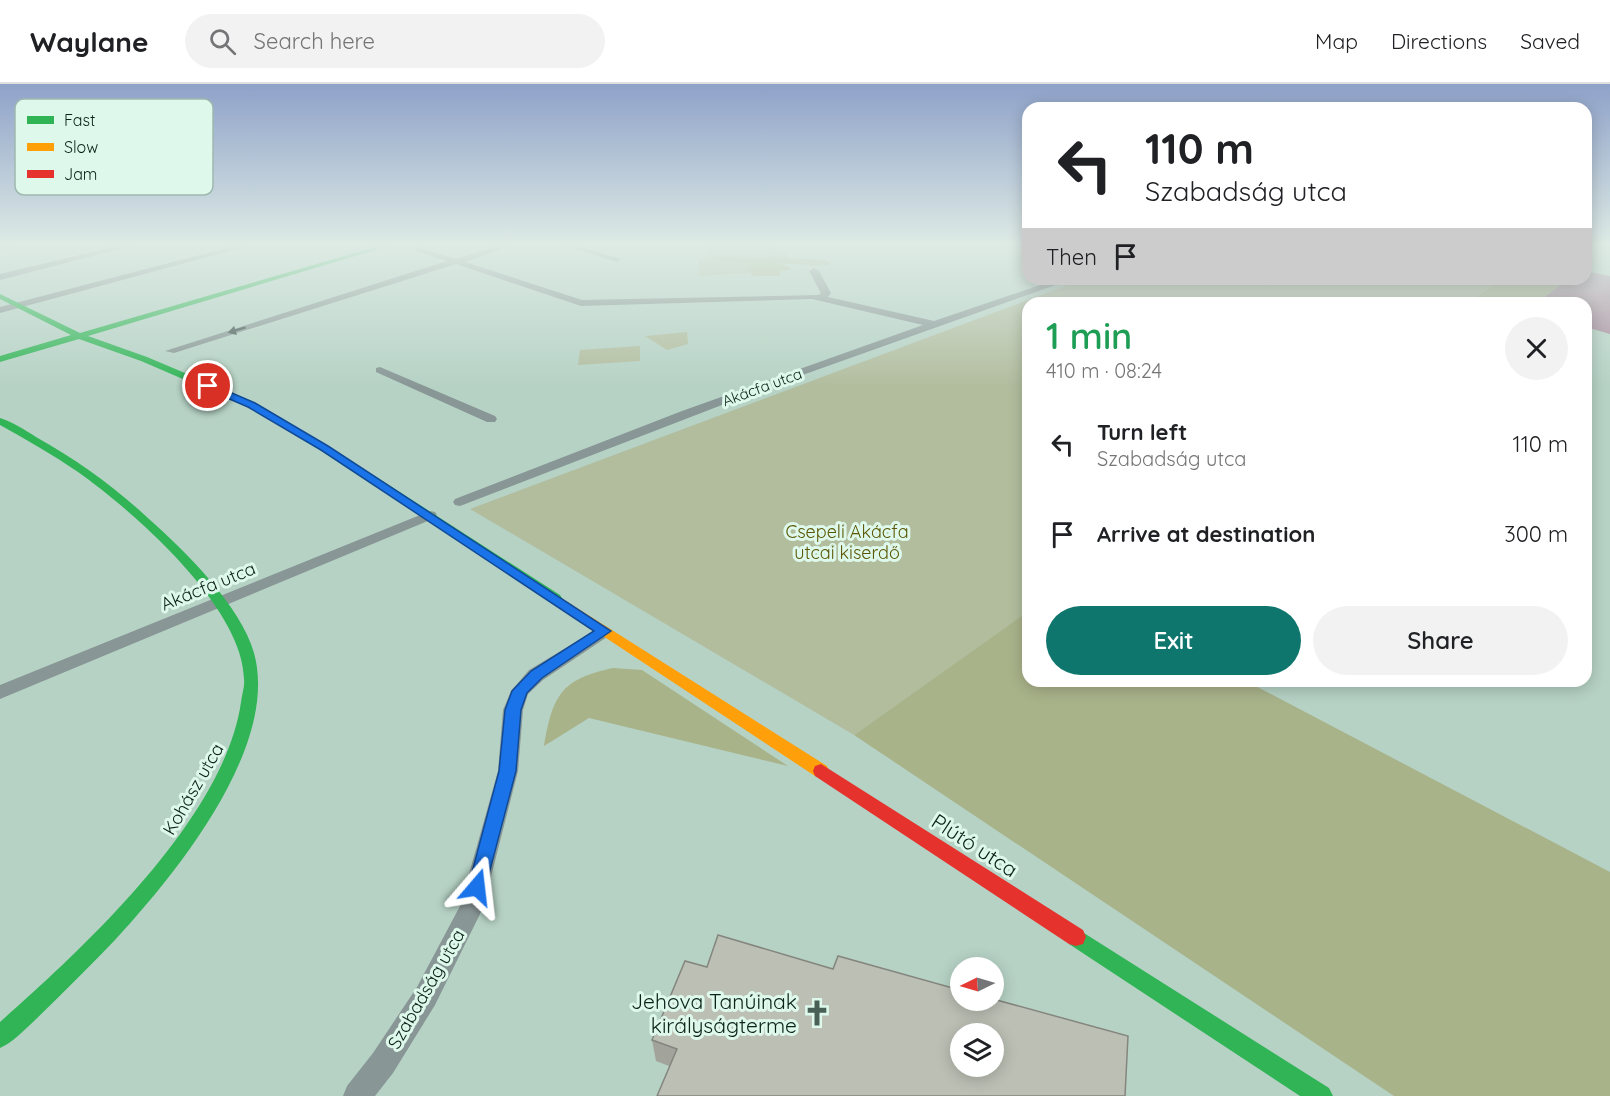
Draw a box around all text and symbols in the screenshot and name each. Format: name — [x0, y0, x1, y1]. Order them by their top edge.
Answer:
search box — [185, 14, 605, 68]
text: Waylane — [30, 24, 149, 59]
icon: search — [206, 25, 239, 58]
text: Search here — [254, 27, 375, 55]
text: Map — [1315, 28, 1358, 54]
text: Directions — [1391, 28, 1487, 54]
text: Saved — [1520, 28, 1580, 54]
legend — [15, 99, 213, 195]
text: Fast — [64, 110, 95, 130]
text: 110 m — [1145, 122, 1254, 175]
icon: left — [1046, 126, 1124, 204]
text: Slow — [64, 137, 98, 157]
text: Jam — [64, 164, 97, 184]
text: Szabadság utca — [1145, 174, 1347, 208]
icon: arrive — [1109, 240, 1142, 273]
text: Then — [1046, 243, 1097, 271]
text: 1 min — [1046, 313, 1132, 358]
button: close — [1505, 317, 1568, 380]
one-way arrow — [228, 325, 246, 335]
text: 410 m · 08:24 — [1046, 358, 1162, 383]
pin — [182, 360, 233, 411]
street label: Akácfa utca — [720, 364, 804, 410]
icon: arrive — [191, 369, 224, 402]
text: Turn left — [1097, 418, 1187, 446]
icon: left — [1046, 428, 1079, 461]
text: 110 m — [1513, 430, 1568, 458]
text: Szabadság utca — [1097, 446, 1246, 471]
icon: arrive — [1046, 518, 1079, 551]
park label: Csepeli Akácfa utcai kiserdő — [785, 520, 909, 564]
text: Arrive at destination — [1097, 520, 1315, 548]
text: 300 m — [1504, 520, 1568, 548]
street label: Akácfa utca — [157, 557, 259, 615]
button: Exit — [1046, 606, 1301, 675]
button: Share — [1313, 606, 1568, 675]
street label: Kohász utca — [157, 739, 229, 839]
street label: Plútó utca — [927, 808, 1023, 882]
position arrow — [445, 855, 509, 919]
street label: Szabadság utca — [382, 925, 470, 1053]
north arrow — [950, 957, 1004, 1011]
map controls — [950, 957, 1004, 1077]
place label: Jehova Tanúinak királyságterme — [631, 988, 797, 1038]
church icon: Jehova Tanúinak királyságterme — [802, 998, 832, 1028]
button: layers — [950, 1023, 1004, 1077]

